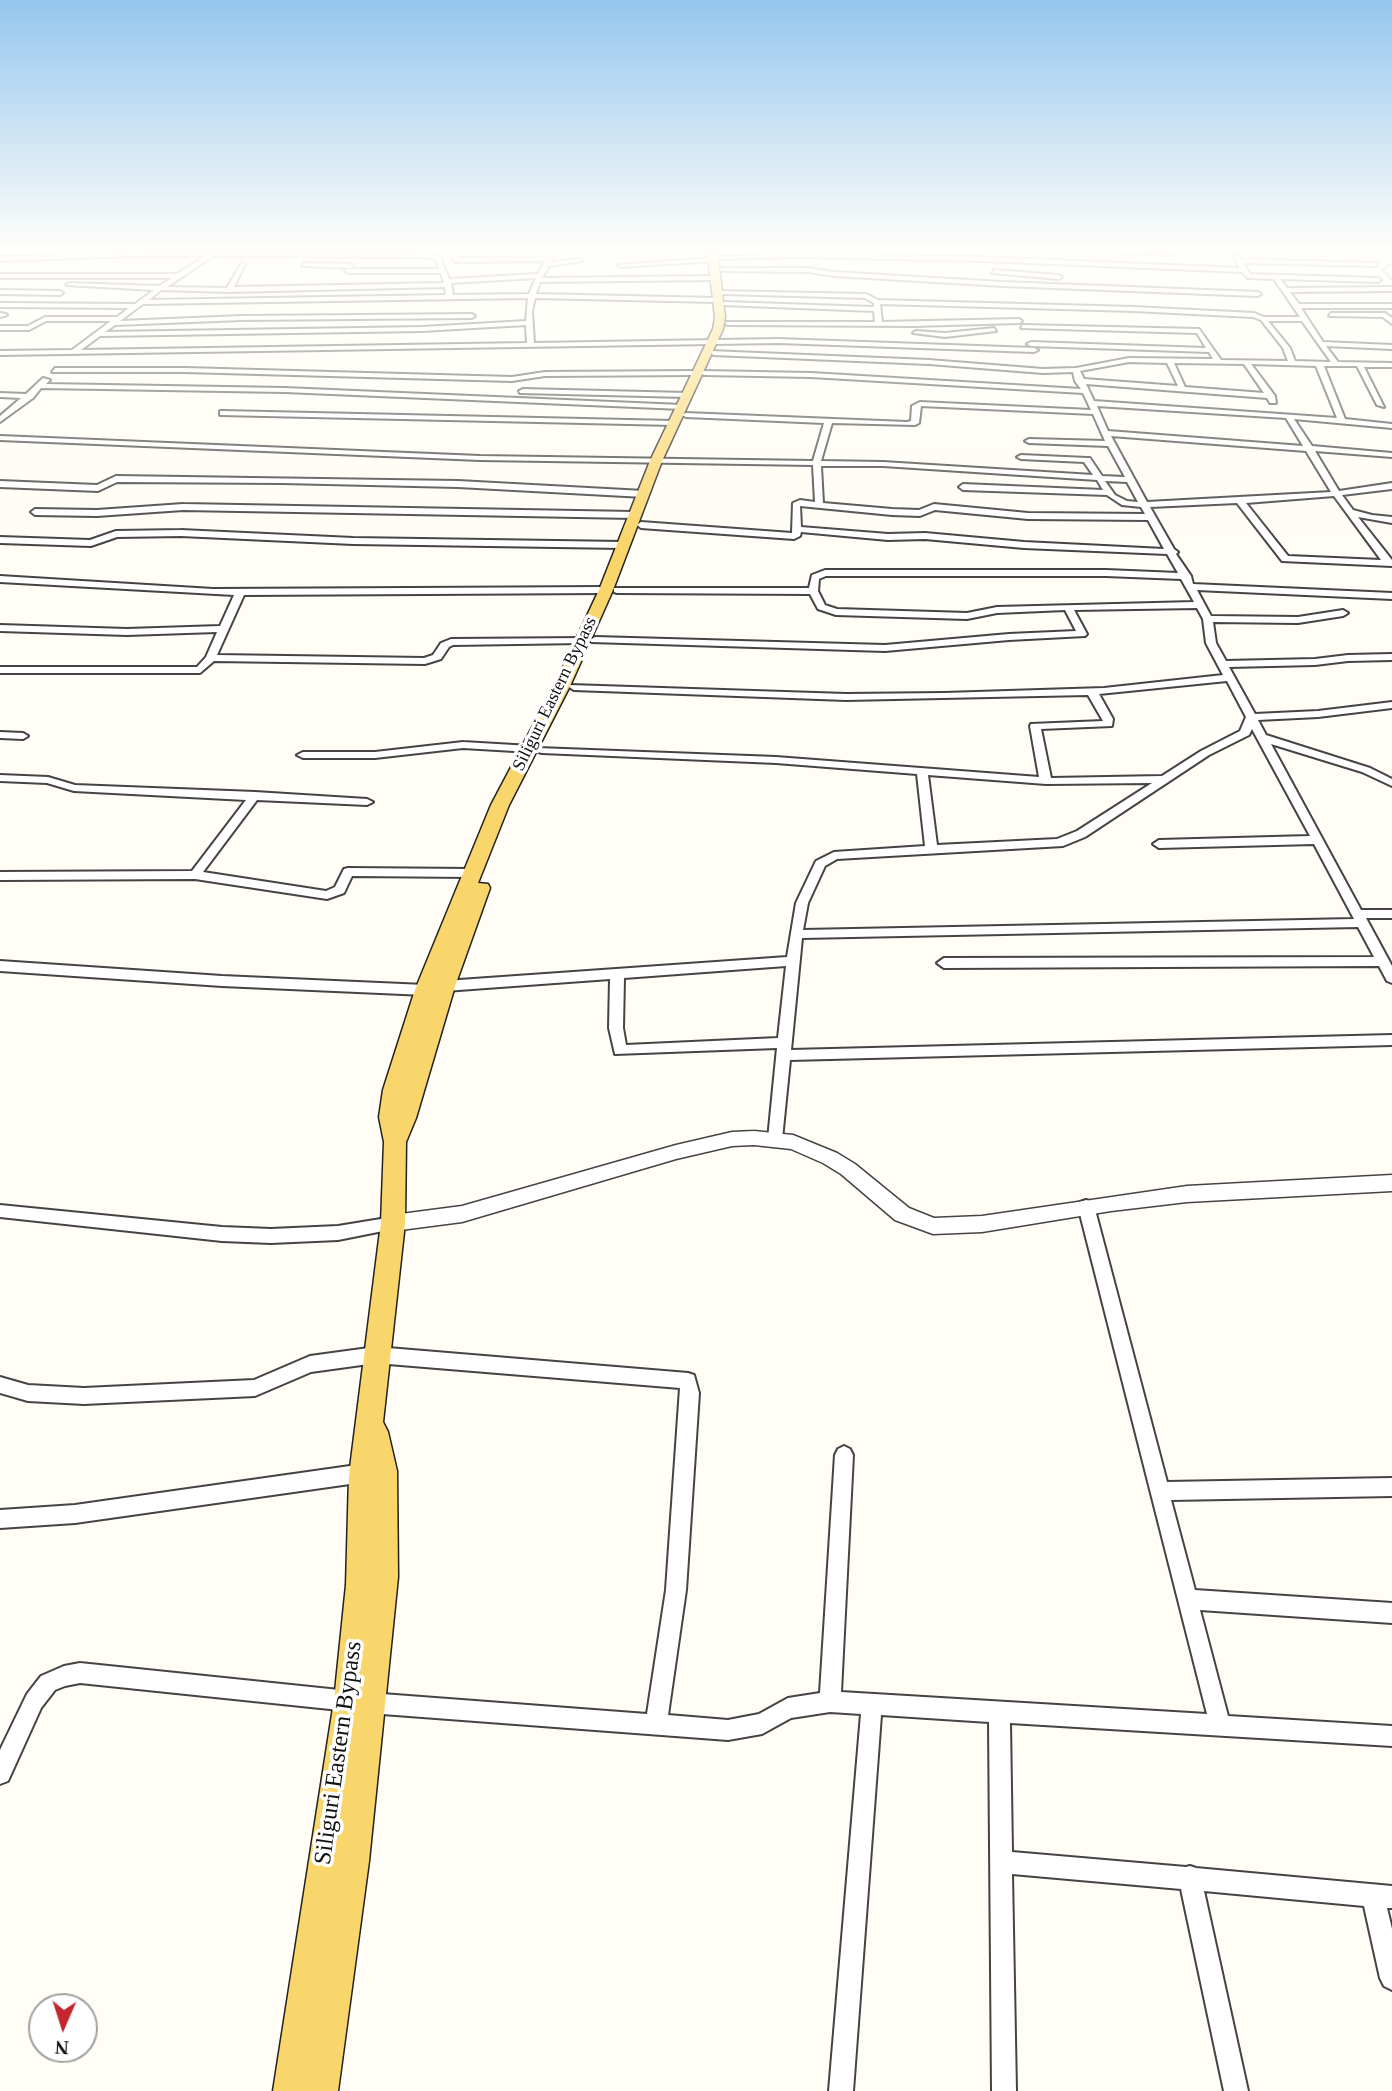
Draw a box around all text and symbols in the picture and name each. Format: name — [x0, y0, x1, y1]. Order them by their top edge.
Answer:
street label: Siliguri Eastern Bypass — [508, 613, 602, 775]
street label: Siliguri Eastern Bypass — [309, 1639, 369, 1867]
north arrow — [28, 1993, 98, 2063]
text: N — [55, 2037, 69, 2058]

